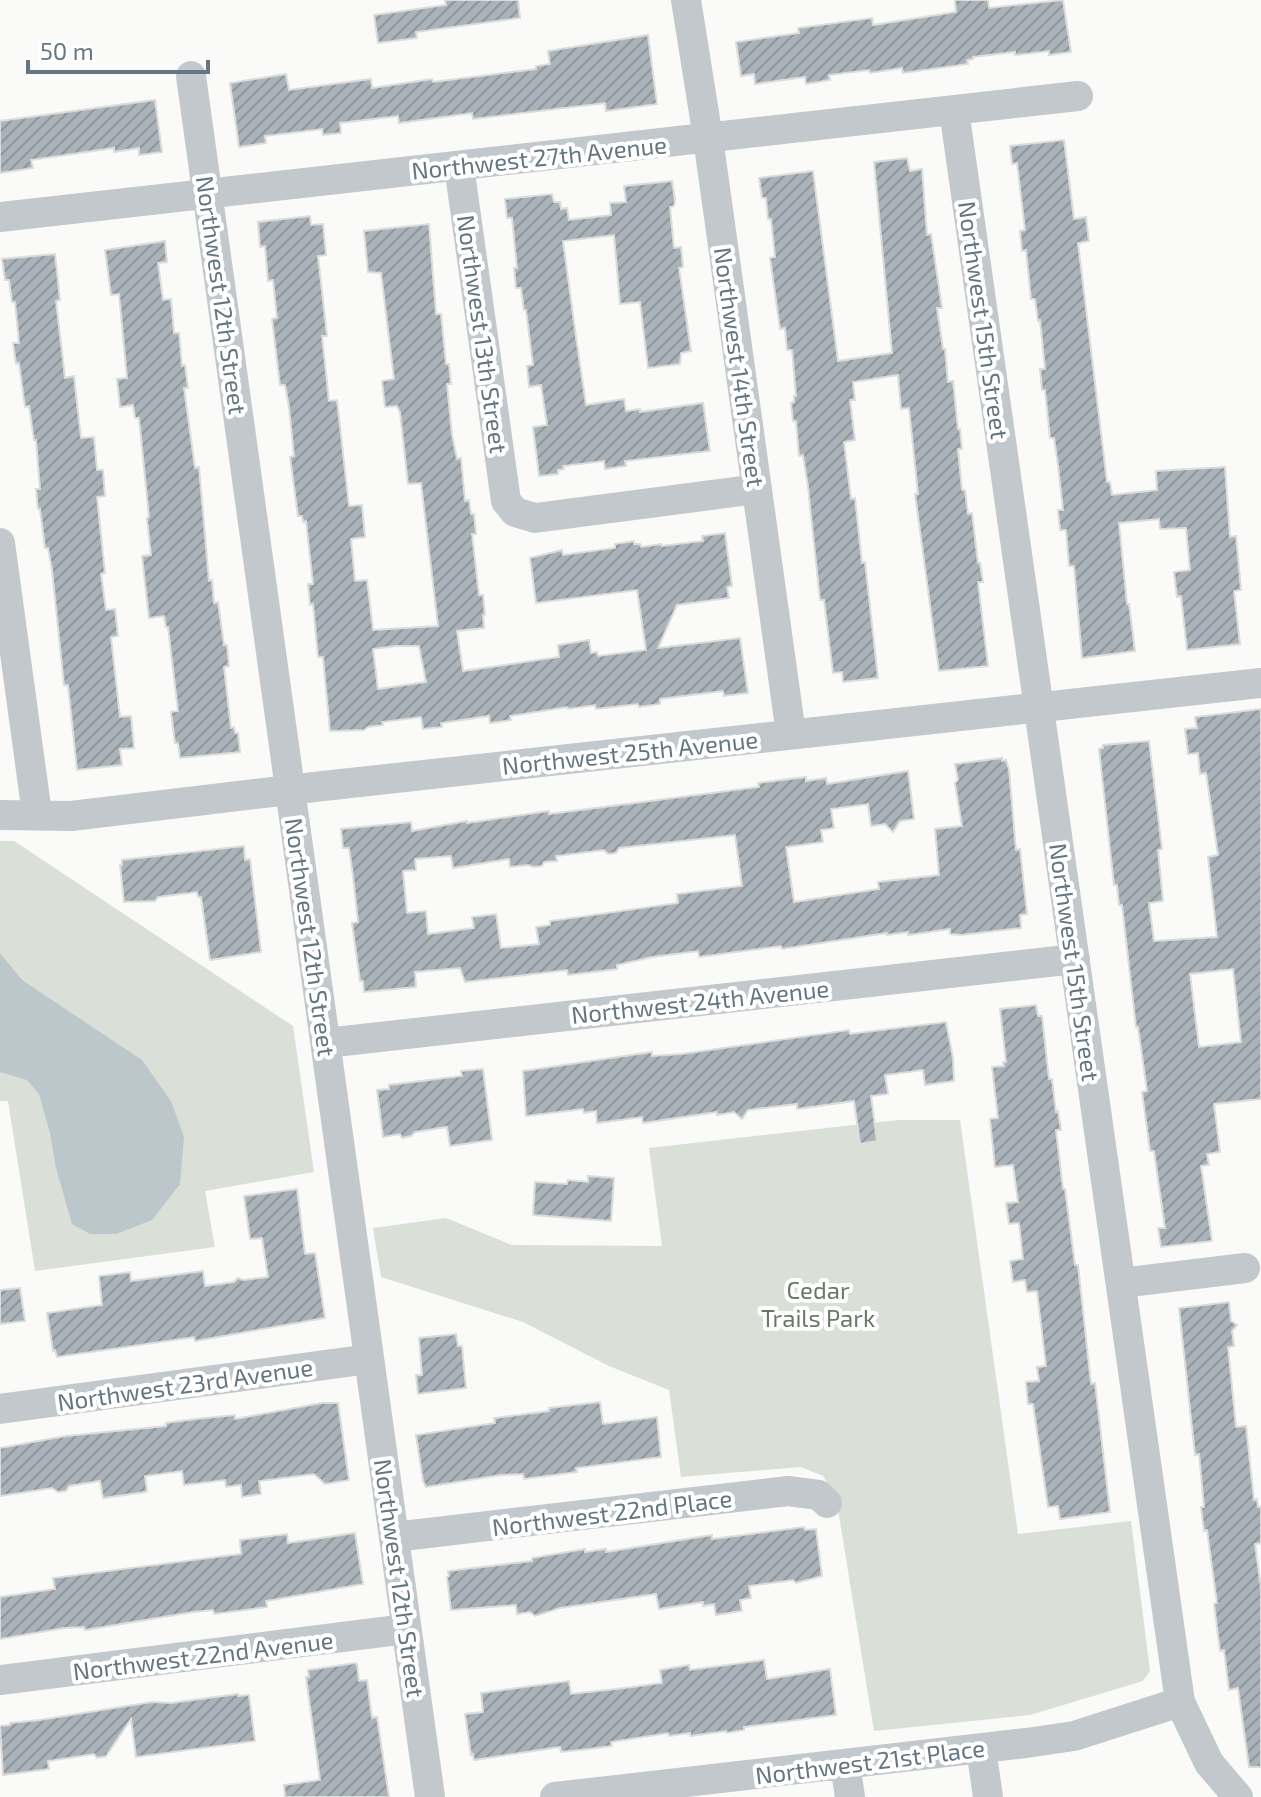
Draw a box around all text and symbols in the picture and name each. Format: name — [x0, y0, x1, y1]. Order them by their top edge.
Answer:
scale bar — [28, 24, 208, 74]
text: 50 m — [40, 36, 94, 65]
street label: Northwest 27th Avenue — [410, 129, 668, 185]
street label: Northwest 12th Street — [191, 174, 253, 416]
street label: Northwest 15th Street — [953, 199, 1015, 441]
street label: Northwest 13th Street — [452, 213, 514, 455]
street label: Northwest 14th Street — [709, 245, 771, 489]
street label: Northwest 25th Avenue — [501, 724, 759, 780]
street label: Northwest 12th Street — [280, 816, 342, 1058]
street label: Northwest 15th Street — [1044, 841, 1106, 1083]
street label: Northwest 24th Avenue — [570, 973, 830, 1029]
park label: Cedar Trails Park — [761, 1275, 875, 1332]
street label: Northwest 23rd Avenue — [55, 1352, 315, 1416]
street label: Northwest 12th Street — [369, 1457, 431, 1699]
street label: Northwest 22nd Place — [490, 1483, 734, 1541]
street label: Northwest 22nd Avenue — [71, 1625, 335, 1685]
street label: Northwest 21st Place — [754, 1733, 986, 1789]

